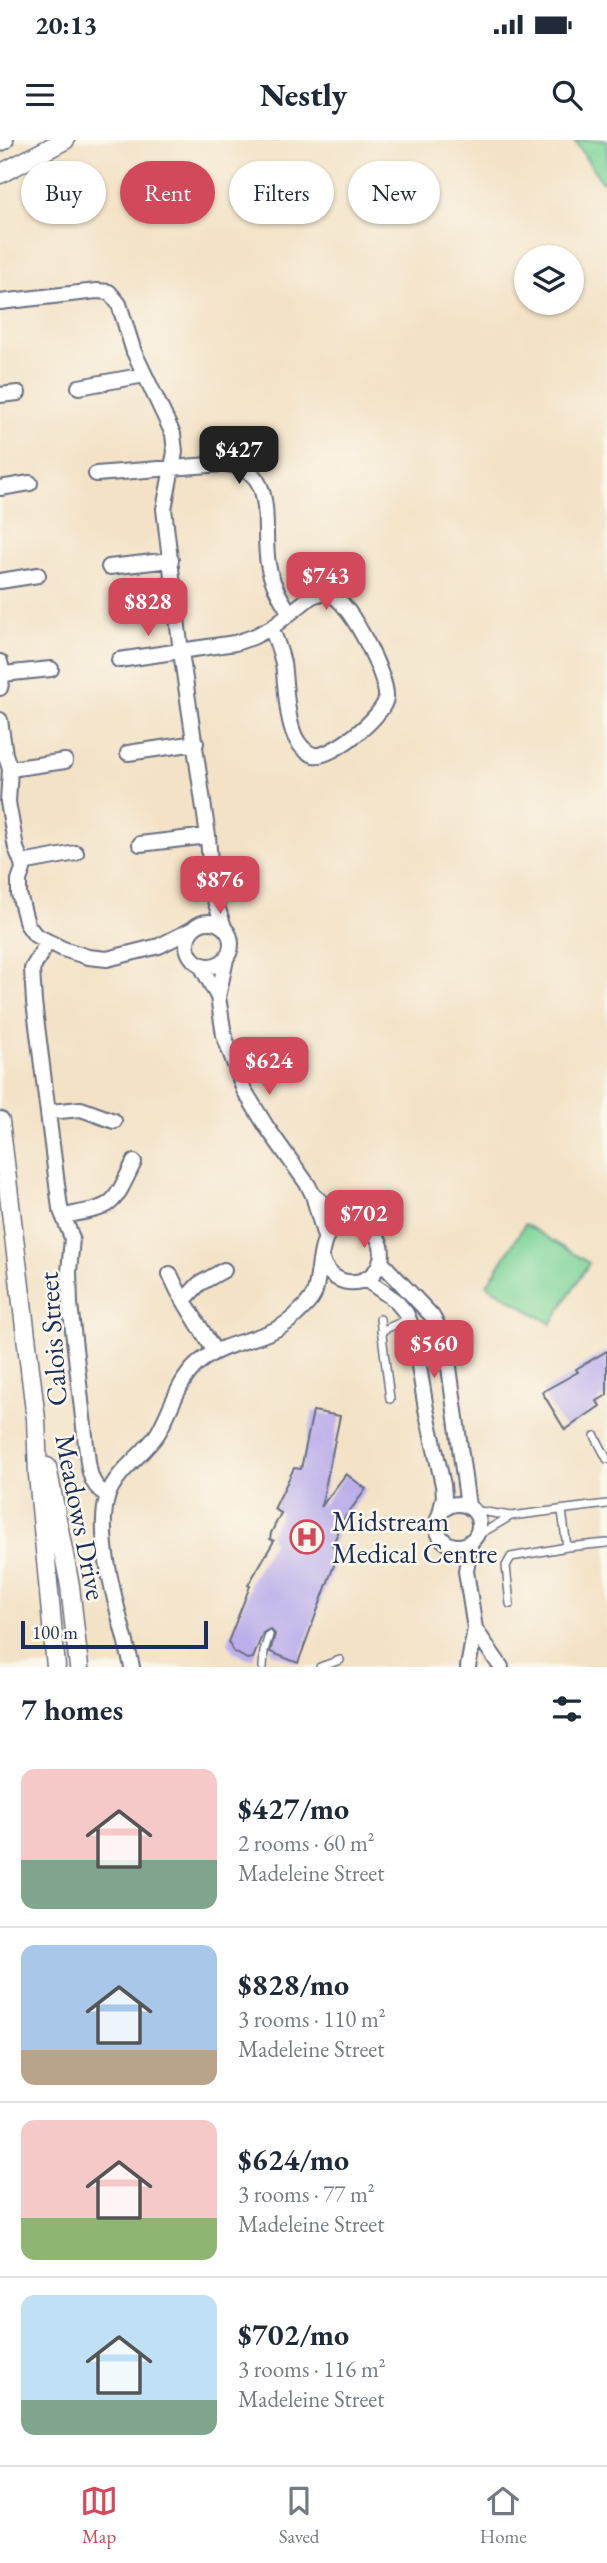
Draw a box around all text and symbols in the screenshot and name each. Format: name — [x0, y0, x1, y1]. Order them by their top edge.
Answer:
text: 20:13 — [35, 8, 97, 42]
text: Nestly — [260, 74, 347, 116]
icon: menu — [21, 76, 59, 114]
icon: search — [548, 76, 586, 114]
chip: Buy — [21, 161, 106, 224]
chip: Rent — [120, 161, 215, 224]
chip: Filters — [229, 161, 334, 224]
chip: New — [348, 161, 440, 224]
map controls — [514, 245, 584, 315]
button: layers — [514, 245, 584, 315]
pin: $427 — [198, 426, 280, 486]
text: $427 — [215, 434, 263, 464]
pin: $743 — [285, 552, 367, 612]
text: $743 — [302, 560, 350, 590]
pin: $828 — [107, 578, 189, 638]
text: $828 — [124, 586, 172, 616]
pin: $876 — [179, 856, 261, 916]
text: $876 — [196, 864, 244, 894]
pin: $624 — [228, 1038, 310, 1097]
text: $624 — [245, 1045, 293, 1075]
pin: $702 — [323, 1190, 405, 1250]
text: $702 — [340, 1198, 388, 1228]
street label: Calois Street — [29, 1270, 75, 1407]
pin: $560 — [393, 1320, 475, 1380]
text: $560 — [410, 1328, 458, 1358]
street label: Meadows Drive — [47, 1431, 115, 1603]
place label: Midstream Medical Centre — [332, 1503, 498, 1571]
hospital icon: Midstream Medical Centre — [288, 1518, 326, 1556]
scale bar — [21, 1618, 208, 1650]
text: 100 m — [32, 1620, 78, 1645]
text: 7 homes — [21, 1690, 123, 1729]
icon: filters — [548, 1690, 586, 1728]
text: $427/mo — [238, 1789, 349, 1828]
icon: home — [77, 1797, 161, 1881]
text: 2 rooms · 60 m² — [238, 1828, 375, 1858]
text: Madeleine Street — [238, 1858, 384, 1888]
text: $828/mo — [238, 1965, 349, 2004]
icon: home — [77, 1973, 161, 2057]
text: 3 rooms · 110 m² — [238, 2004, 386, 2034]
text: Madeleine Street — [238, 2034, 384, 2064]
text: $624/mo — [238, 2140, 349, 2179]
icon: home — [77, 2148, 161, 2232]
text: 3 rooms · 77 m² — [238, 2179, 375, 2209]
text: Madeleine Street — [238, 2209, 384, 2239]
text: $702/mo — [238, 2315, 349, 2354]
icon: home — [77, 2323, 161, 2407]
text: 3 rooms · 116 m² — [238, 2354, 386, 2384]
text: Madeleine Street — [238, 2384, 384, 2414]
tab: Map — [80, 2482, 118, 2549]
tab: Saved — [279, 2482, 319, 2549]
tab: Home — [480, 2482, 527, 2549]

